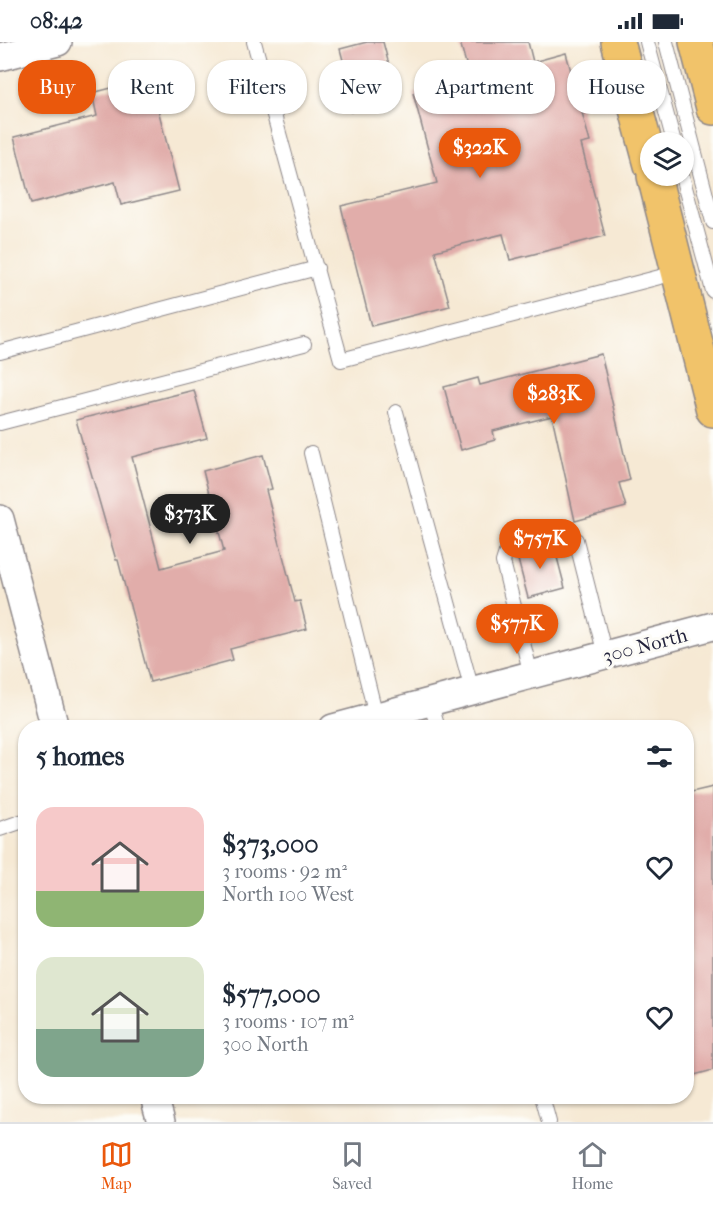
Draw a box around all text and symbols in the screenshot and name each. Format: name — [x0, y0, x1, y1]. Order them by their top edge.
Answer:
text: 08:42 — [30, 8, 83, 34]
chip: Buy — [18, 60, 96, 114]
chip: Rent — [108, 60, 195, 114]
chip: Filters — [207, 60, 307, 114]
chip: New — [319, 60, 402, 114]
chip: Apartment — [414, 60, 555, 114]
chip: House — [567, 60, 666, 114]
pin: $322K — [438, 128, 522, 179]
map controls — [640, 132, 694, 186]
button: layers — [640, 132, 694, 186]
text: $322K — [453, 136, 507, 159]
pin: $283K — [512, 374, 596, 425]
text: $283K — [527, 382, 581, 405]
pin: $373K — [148, 494, 232, 545]
text: $373K — [164, 502, 216, 525]
pin: $757K — [498, 519, 582, 570]
text: $757K — [513, 527, 567, 550]
pin: $577K — [475, 604, 559, 655]
text: $577K — [490, 612, 544, 635]
street label: 300 North — [600, 623, 691, 668]
icon: filters — [643, 740, 676, 773]
text: 5 homes — [36, 741, 124, 772]
text: $373,000 — [222, 829, 319, 860]
icon: home — [84, 831, 156, 903]
icon: heart — [643, 851, 676, 884]
text: 3 rooms · 92 m² — [222, 860, 347, 883]
text: North 100 West — [222, 883, 354, 906]
text: $577,000 — [222, 979, 321, 1010]
icon: home — [84, 981, 156, 1053]
icon: heart — [643, 1001, 676, 1034]
text: 3 rooms · 107 m² — [222, 1010, 354, 1033]
text: 300 North — [222, 1033, 308, 1056]
tab: Map — [100, 1138, 133, 1193]
tab: Saved — [332, 1138, 372, 1193]
tab: Home — [572, 1138, 613, 1193]

